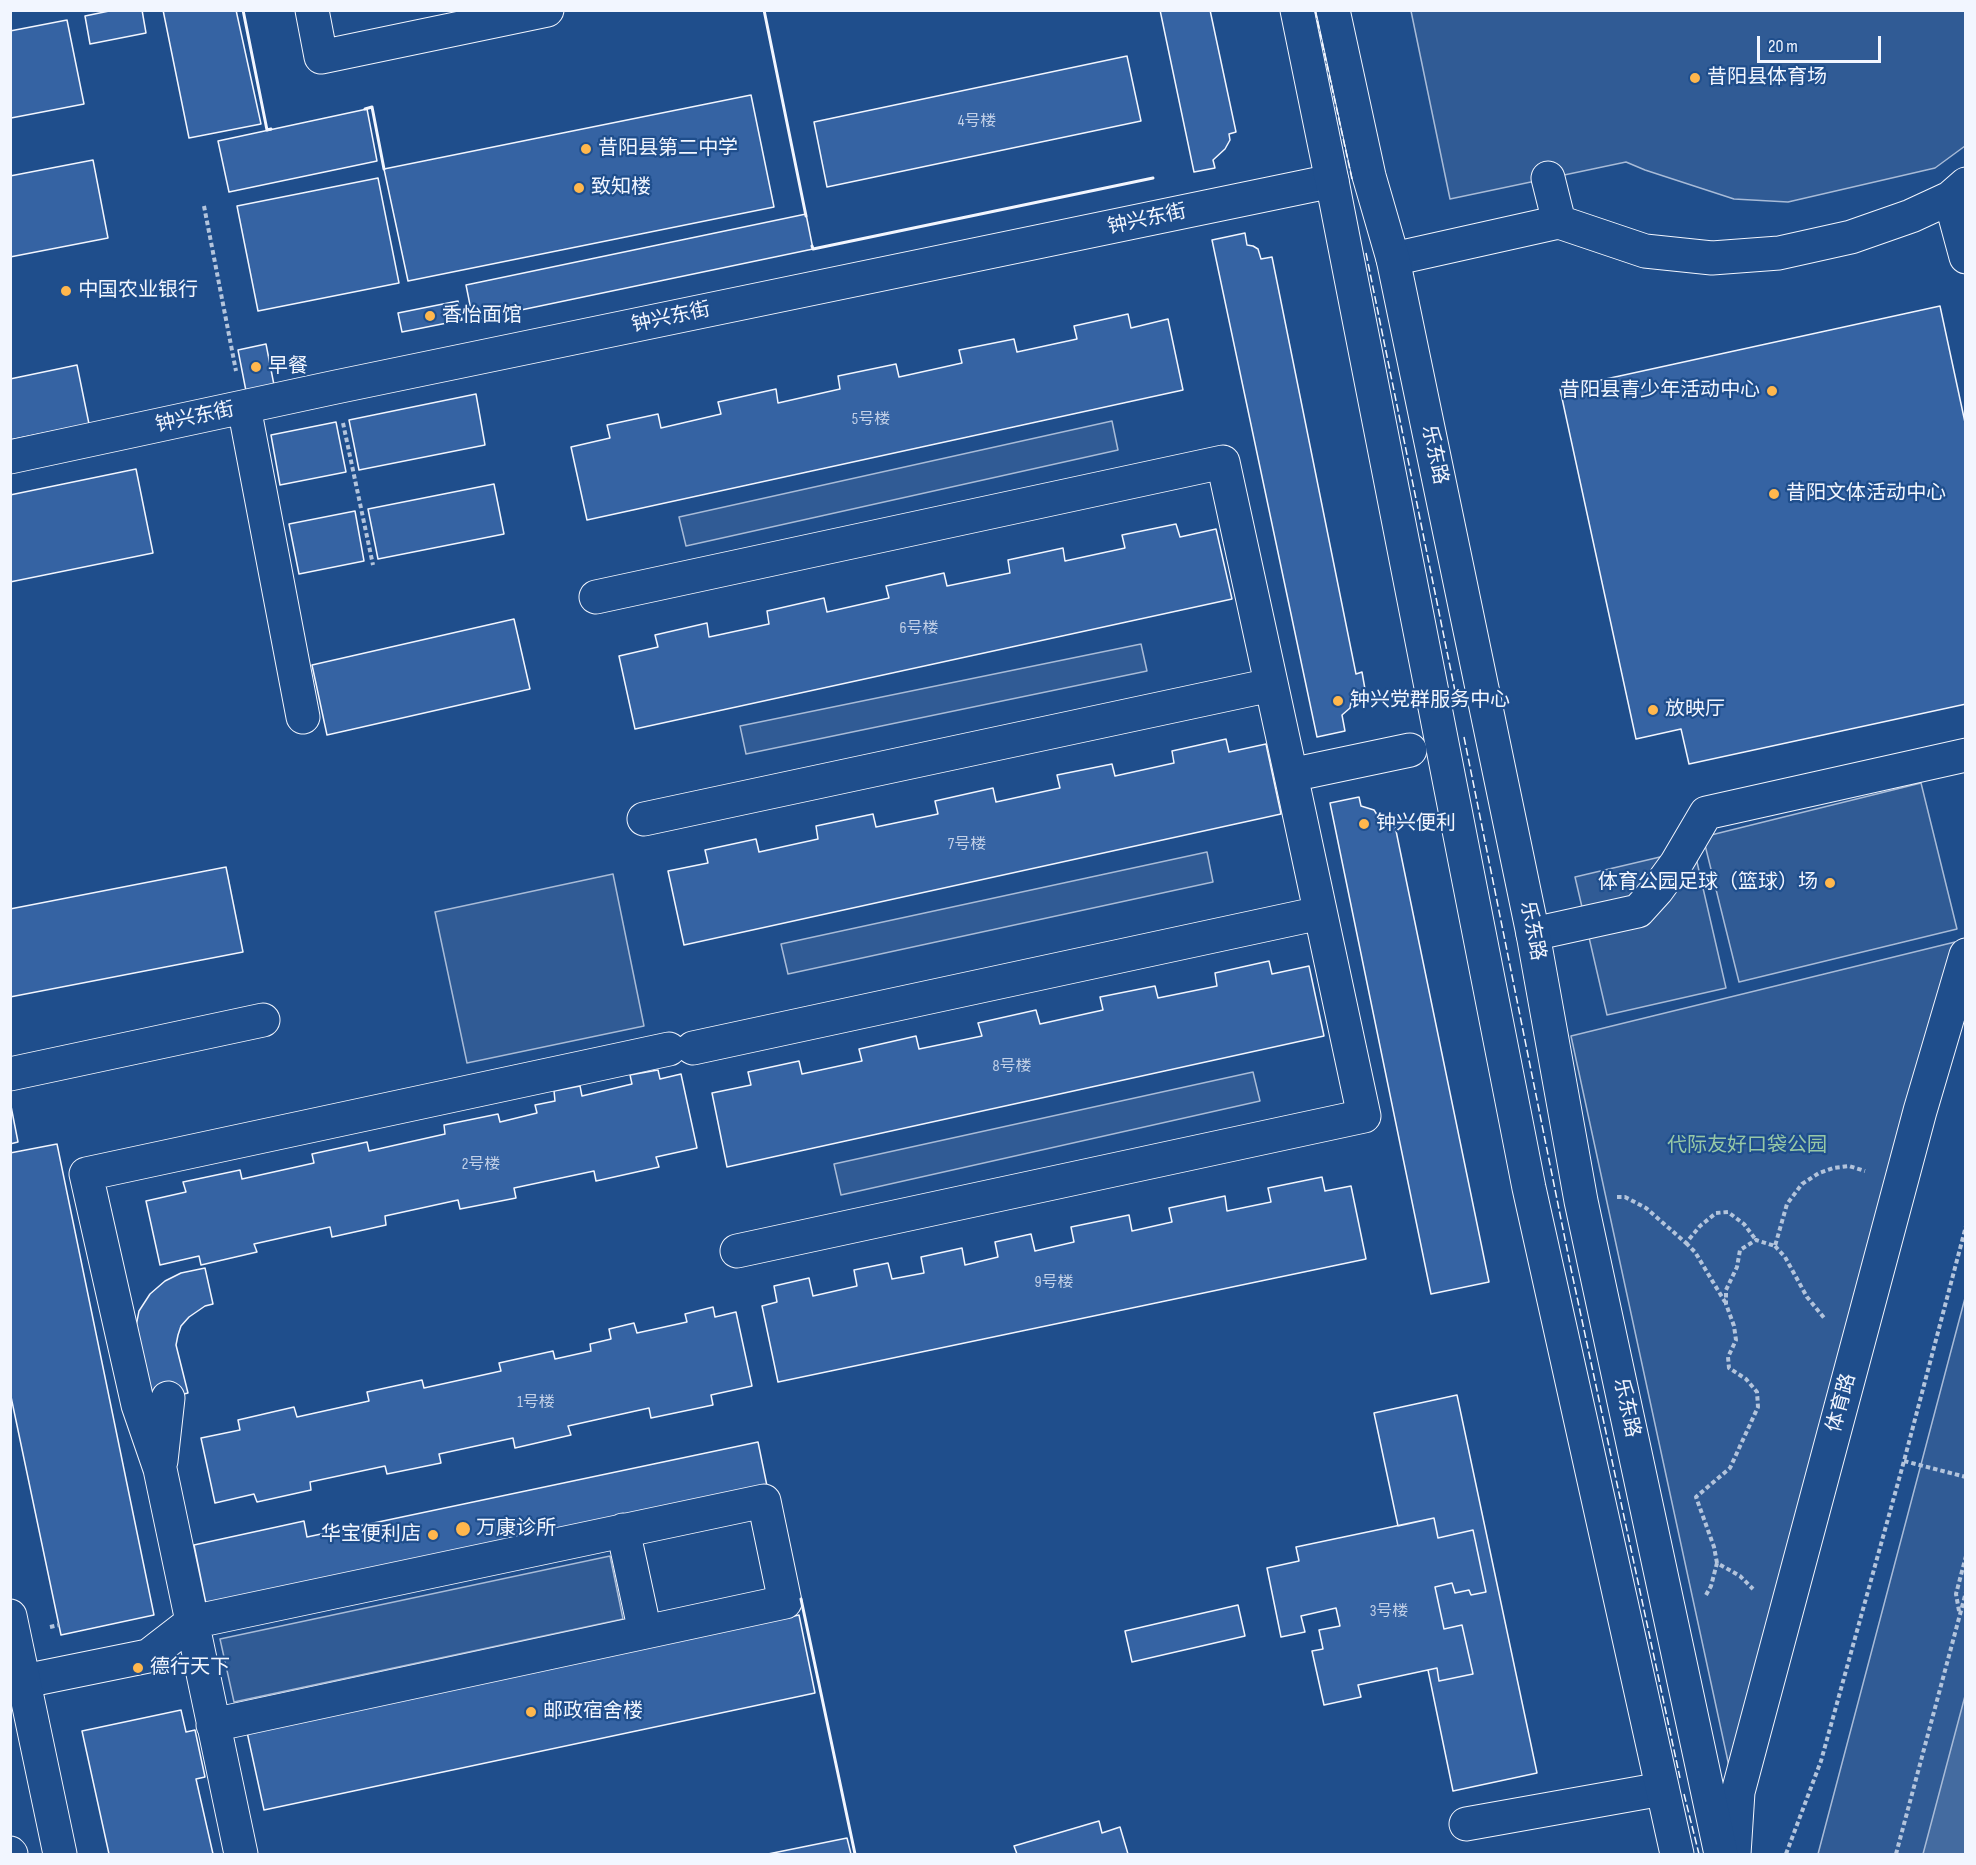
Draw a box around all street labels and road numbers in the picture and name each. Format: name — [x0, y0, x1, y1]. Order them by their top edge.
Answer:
street label: 钟兴东街 — [1105, 200, 1189, 240]
street label: 钟兴东街 — [629, 298, 713, 338]
street label: 钟兴东街 — [153, 398, 237, 438]
street label: 乐东路 — [1416, 423, 1452, 487]
street label: 乐东路 — [1514, 899, 1550, 963]
street label: 体育路 — [1823, 1371, 1861, 1435]
street label: 乐东路 — [1608, 1376, 1644, 1440]

